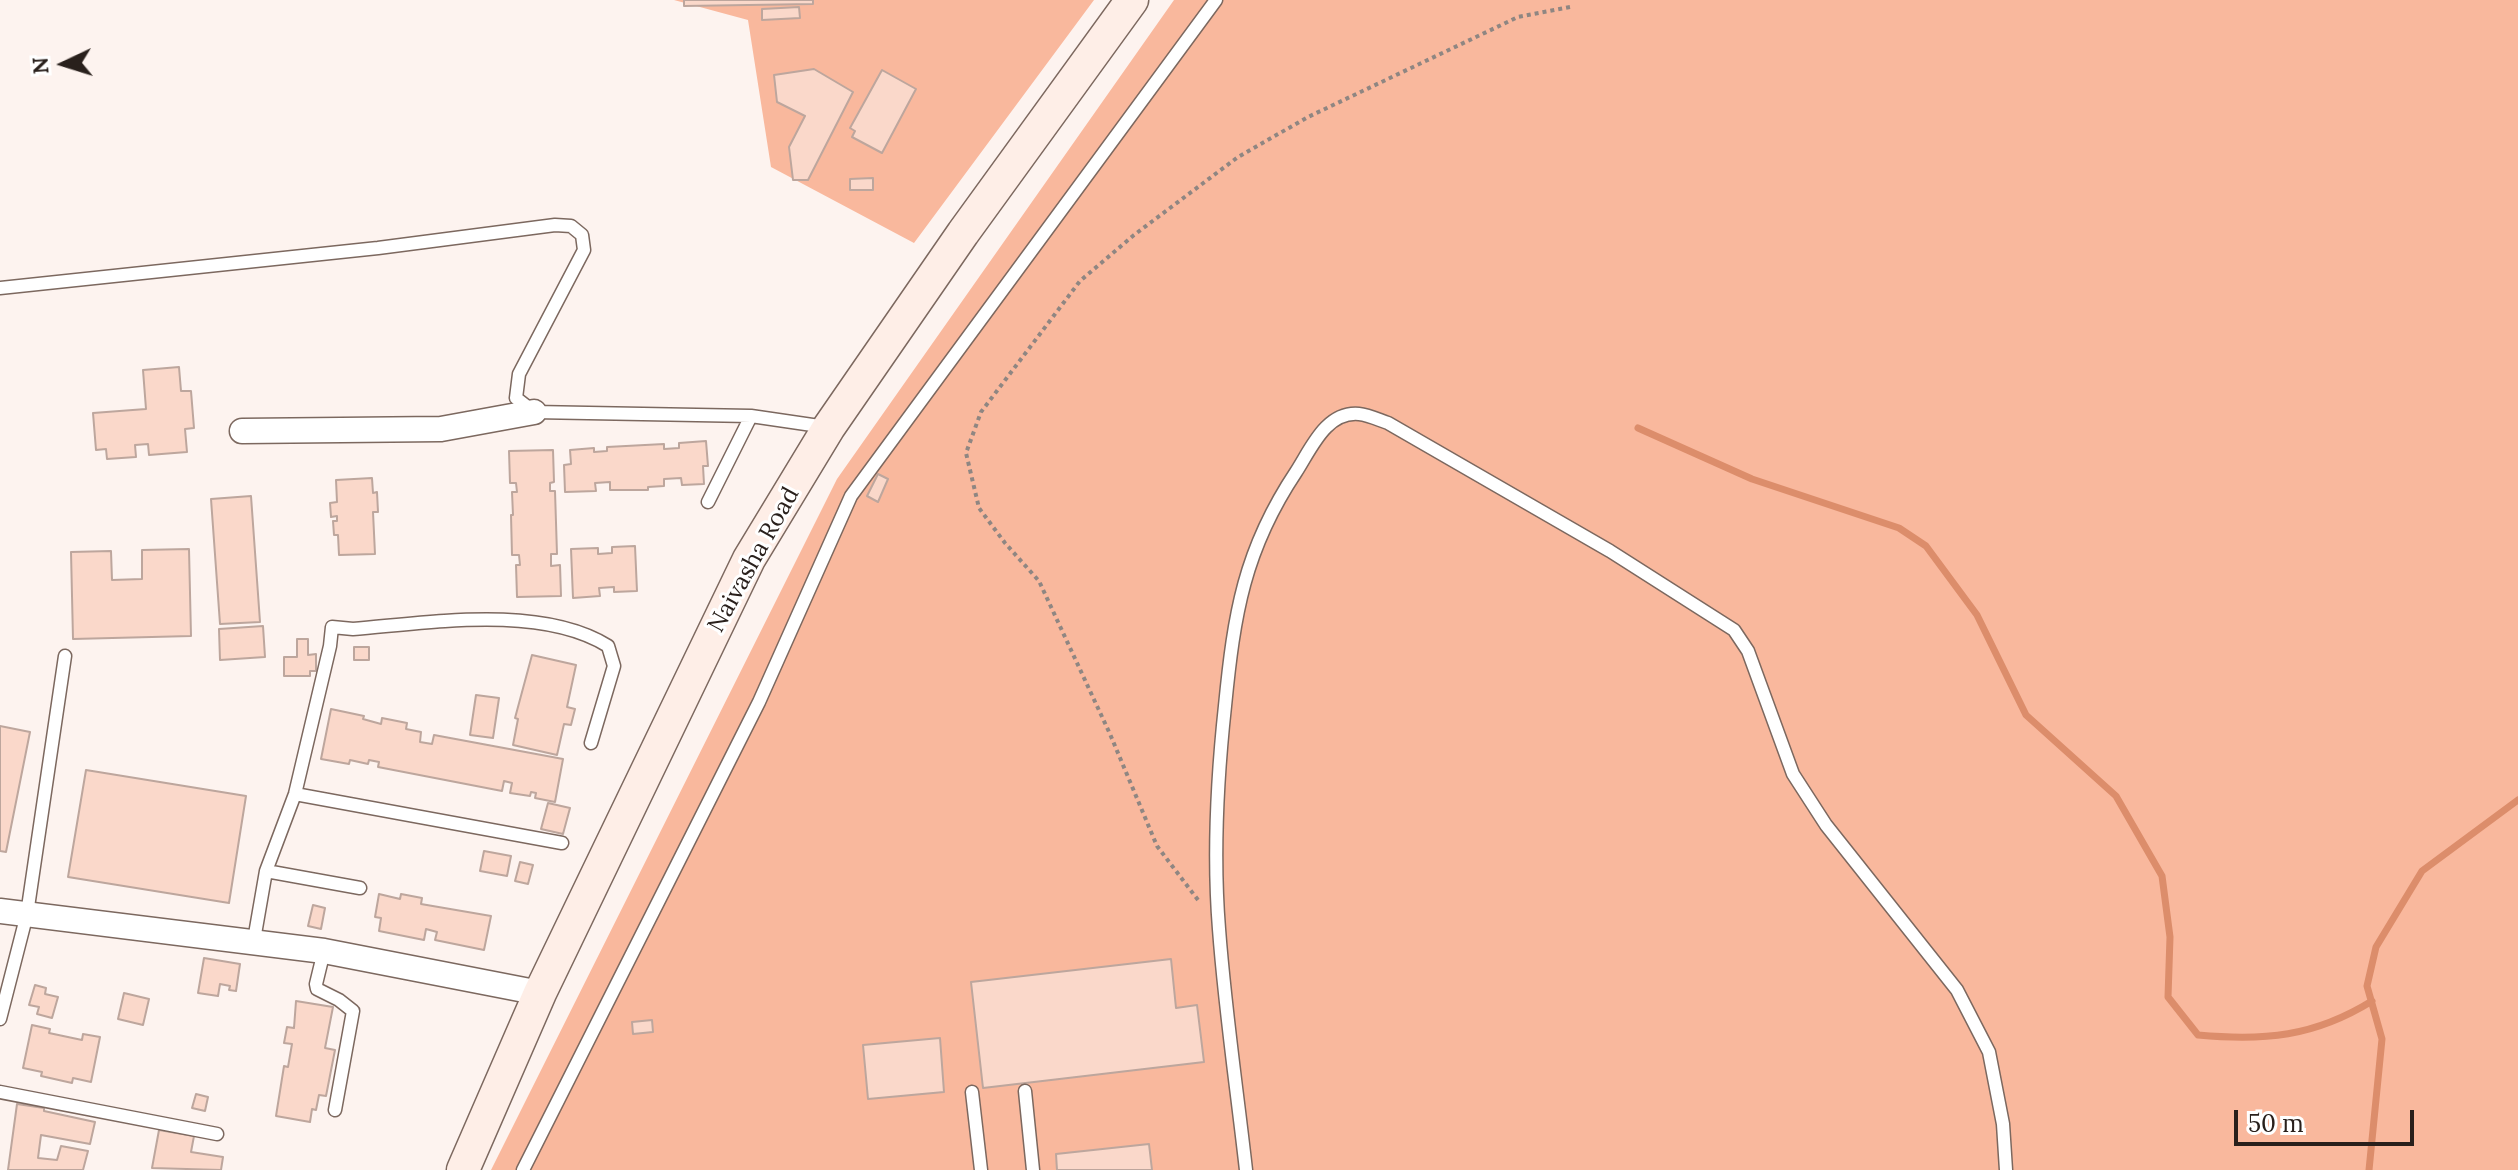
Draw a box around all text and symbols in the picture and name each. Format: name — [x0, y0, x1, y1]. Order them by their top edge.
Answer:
north arrow — [24, 24, 104, 104]
text: N — [25, 56, 55, 75]
street label: Naivasha Road — [702, 482, 806, 638]
scale bar — [2238, 1094, 2418, 1144]
text: 50 m — [2248, 1108, 2304, 1139]

